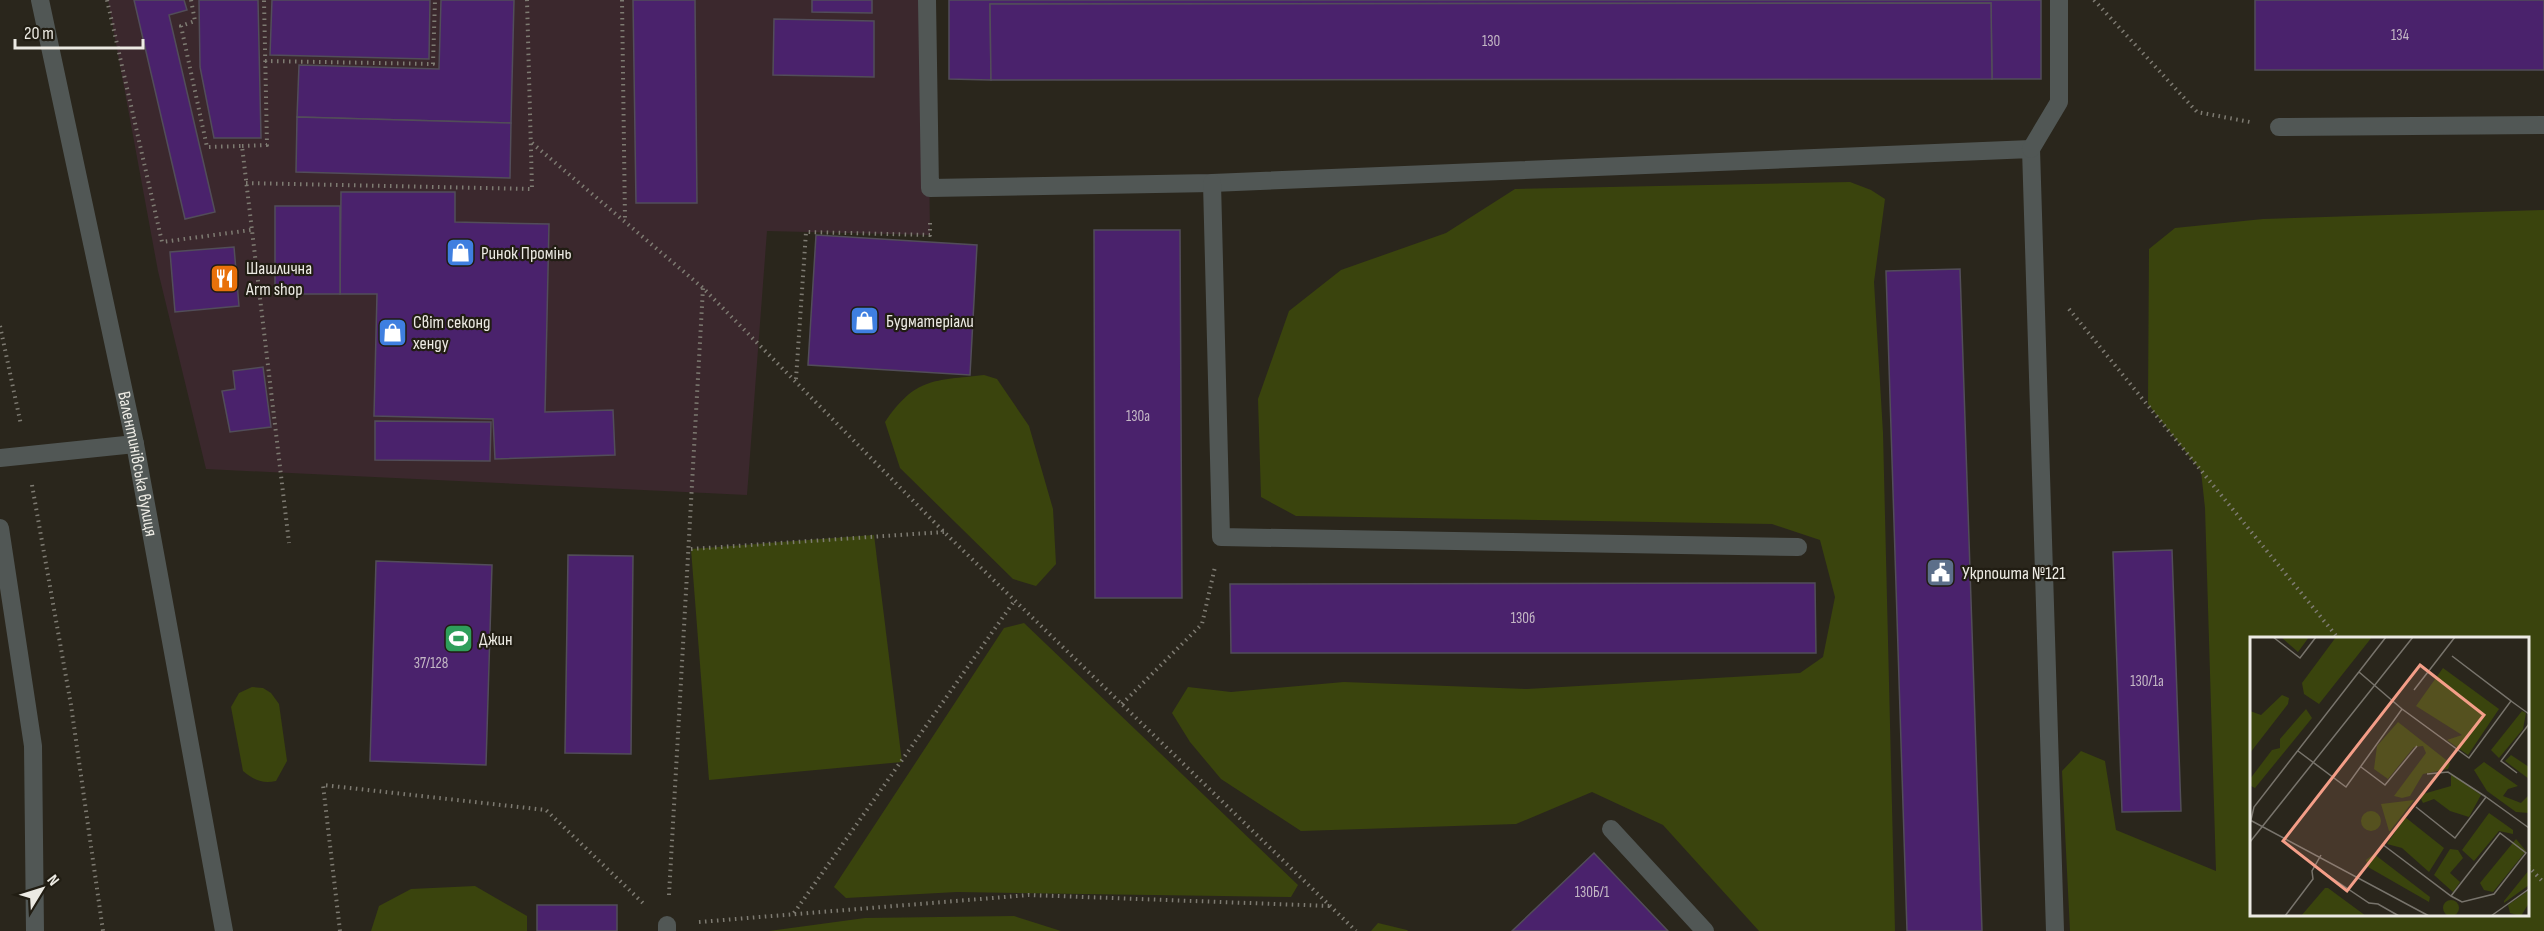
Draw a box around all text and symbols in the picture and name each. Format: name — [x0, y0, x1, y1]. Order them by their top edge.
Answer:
scale bar — [15, 12, 142, 50]
text: 20 m — [24, 23, 54, 44]
house number: 134 — [2391, 26, 2409, 45]
house number: 130 — [1482, 32, 1500, 51]
shop icon: Ринок Промінь — [444, 237, 476, 269]
place label: Ринок Промінь — [481, 243, 572, 264]
place label: Шашлична Arm shop — [245, 258, 312, 300]
restaurant icon: Шашлична Arm shop — [209, 262, 241, 294]
shop icon: Будматеріали — [849, 305, 881, 337]
place label: Будматеріали — [886, 311, 974, 332]
place label: Світ секонд хенду — [413, 312, 490, 354]
shop icon: Світ секонд хенду — [376, 316, 408, 348]
street label: Валентинівська вулиця — [113, 389, 162, 538]
house number: 130а — [1126, 407, 1150, 426]
public building icon: Укрпошта №121 — [1925, 557, 1957, 589]
place label: Укрпошта №121 — [1962, 563, 2066, 584]
house number: 130б — [1511, 609, 1535, 628]
sports icon: Джин — [442, 623, 474, 655]
place label: Джин — [479, 629, 513, 650]
inset map — [2250, 637, 2529, 916]
house number: 37/128 — [414, 654, 448, 673]
house number: 130/1а — [2130, 672, 2164, 691]
north arrow — [12, 859, 72, 919]
text: N — [43, 871, 63, 890]
house number: 130Б/1 — [1575, 883, 1610, 902]

